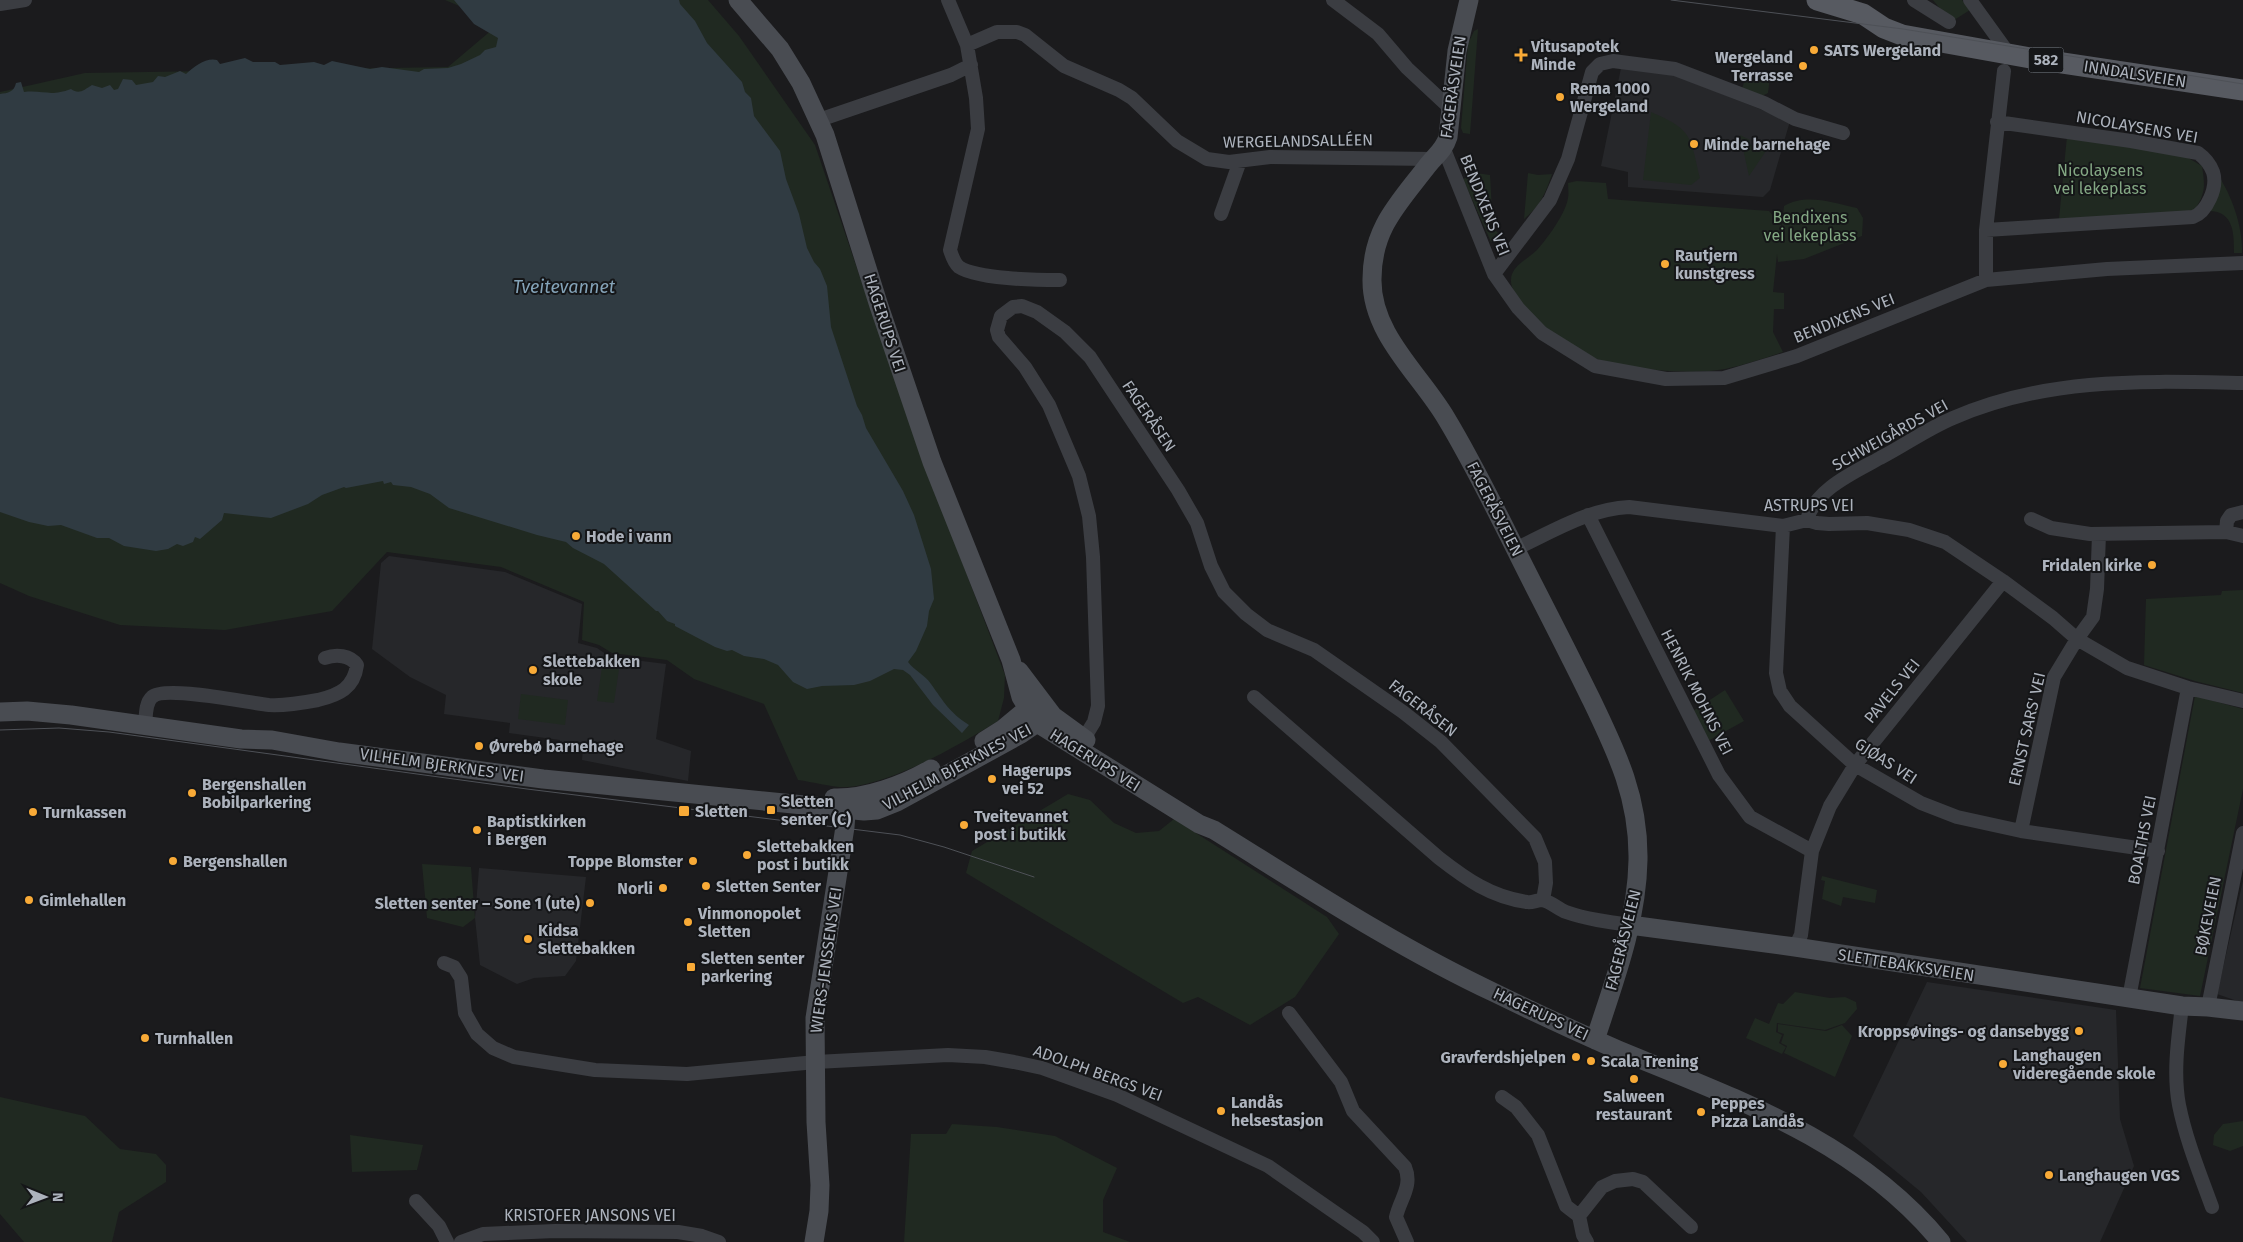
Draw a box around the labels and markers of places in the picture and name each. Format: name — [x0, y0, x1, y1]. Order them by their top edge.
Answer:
place label: Vitusapotek Minde — [1530, 37, 1619, 74]
place label: SATS Wergeland — [1824, 41, 1941, 60]
marker: SATS Wergeland — [1808, 44, 1820, 56]
place label: Wergeland Terrasse — [1715, 48, 1793, 85]
marker: Vitusapotek Minde — [1515, 49, 1527, 61]
marker: Wergeland Terrasse — [1797, 60, 1809, 72]
place label: Rema 1000 Wergeland — [1570, 79, 1650, 116]
marker: Rema 1000 Wergeland — [1554, 91, 1566, 103]
place label: Minde barnehage — [1704, 135, 1830, 154]
marker: Minde barnehage — [1688, 138, 1700, 150]
place label: Rautjern kunstgress — [1675, 246, 1755, 283]
marker: Rautjern kunstgress — [1659, 258, 1671, 270]
place label: Hode i vann — [586, 527, 672, 546]
marker: Hode i vann — [570, 530, 582, 542]
place label: Fridalen kirke — [2042, 556, 2142, 575]
marker: Fridalen kirke — [2146, 559, 2158, 571]
place label: Slettebakken skole — [543, 652, 640, 689]
marker: Slettebakken skole — [527, 664, 539, 676]
place label: Øvrebø barnehage — [489, 737, 624, 756]
marker: Øvrebø barnehage — [473, 740, 485, 752]
place label: Hagerups vei 52 — [1001, 761, 1072, 798]
marker: Hagerups vei 52 — [986, 773, 998, 785]
place label: Bergenshallen Bobilparkering — [202, 775, 311, 812]
marker: Bergenshallen Bobilparkering — [186, 787, 198, 799]
place label: Sletten senter (C) — [781, 792, 851, 829]
place label: Sletten — [695, 802, 748, 821]
place label: Turnkassen — [43, 803, 126, 822]
marker: Sletten — [677, 804, 691, 818]
marker: Sletten senter (C) — [765, 804, 777, 816]
marker: Turnkassen — [27, 806, 39, 818]
place label: Tveitevannet post i butikk — [974, 807, 1069, 844]
place label: Baptistkirken i Bergen — [487, 812, 586, 849]
marker: Tveitevannet post i butikk — [958, 819, 970, 831]
marker: Baptistkirken i Bergen — [471, 824, 483, 836]
place label: Slettebakken post i butikk — [757, 837, 854, 874]
marker: Slettebakken post i butikk — [741, 849, 753, 861]
place label: Bergenshallen — [183, 852, 288, 871]
place label: Toppe Blomster — [568, 852, 684, 871]
marker: Bergenshallen — [167, 855, 179, 867]
marker: Toppe Blomster — [687, 855, 699, 867]
place label: Sletten Senter — [716, 877, 822, 896]
place label: Norli — [617, 879, 653, 898]
marker: Sletten Senter — [700, 880, 712, 892]
marker: Norli — [657, 882, 669, 894]
place label: Gimlehallen — [39, 891, 126, 910]
marker: Gimlehallen — [23, 894, 35, 906]
place label: Sletten senter – Sone 1 (ute) — [375, 894, 580, 913]
marker: Sletten senter – Sone 1 (ute) — [584, 897, 596, 909]
place label: Vinmonopolet Sletten — [697, 904, 802, 941]
marker: Vinmonopolet Sletten — [682, 916, 694, 928]
place label: Kidsa Slettebakken — [538, 921, 635, 958]
marker: Kidsa Slettebakken — [522, 933, 534, 945]
place label: Sletten senter parkering — [701, 949, 805, 986]
marker: Sletten senter parkering — [685, 961, 697, 973]
place label: Kroppsøvings- og dansebygg — [1858, 1022, 2069, 1041]
marker: Kroppsøvings- og dansebygg — [2073, 1025, 2085, 1037]
place label: Turnhallen — [155, 1029, 233, 1048]
marker: Turnhallen — [139, 1032, 151, 1044]
place label: Langhaugen videregående skole — [2012, 1046, 2156, 1083]
place label: Gravferdshjelpen — [1441, 1048, 1566, 1067]
marker: Gravferdshjelpen — [1570, 1051, 1582, 1063]
place label: Scala Trening — [1601, 1052, 1698, 1071]
marker: Scala Trening — [1585, 1055, 1597, 1067]
marker: Langhaugen videregående skole — [1997, 1058, 2009, 1070]
marker: Salween restaurant — [1628, 1073, 1640, 1085]
place label: Salween restaurant — [1596, 1087, 1673, 1124]
place label: Landås helsestasjon — [1231, 1093, 1324, 1130]
place label: Peppes Pizza Landås — [1711, 1094, 1804, 1131]
marker: Landås helsestasjon — [1215, 1105, 1227, 1117]
marker: Peppes Pizza Landås — [1695, 1106, 1707, 1118]
place label: Langhaugen VGS — [2059, 1166, 2180, 1185]
marker: Langhaugen VGS — [2043, 1169, 2055, 1181]

